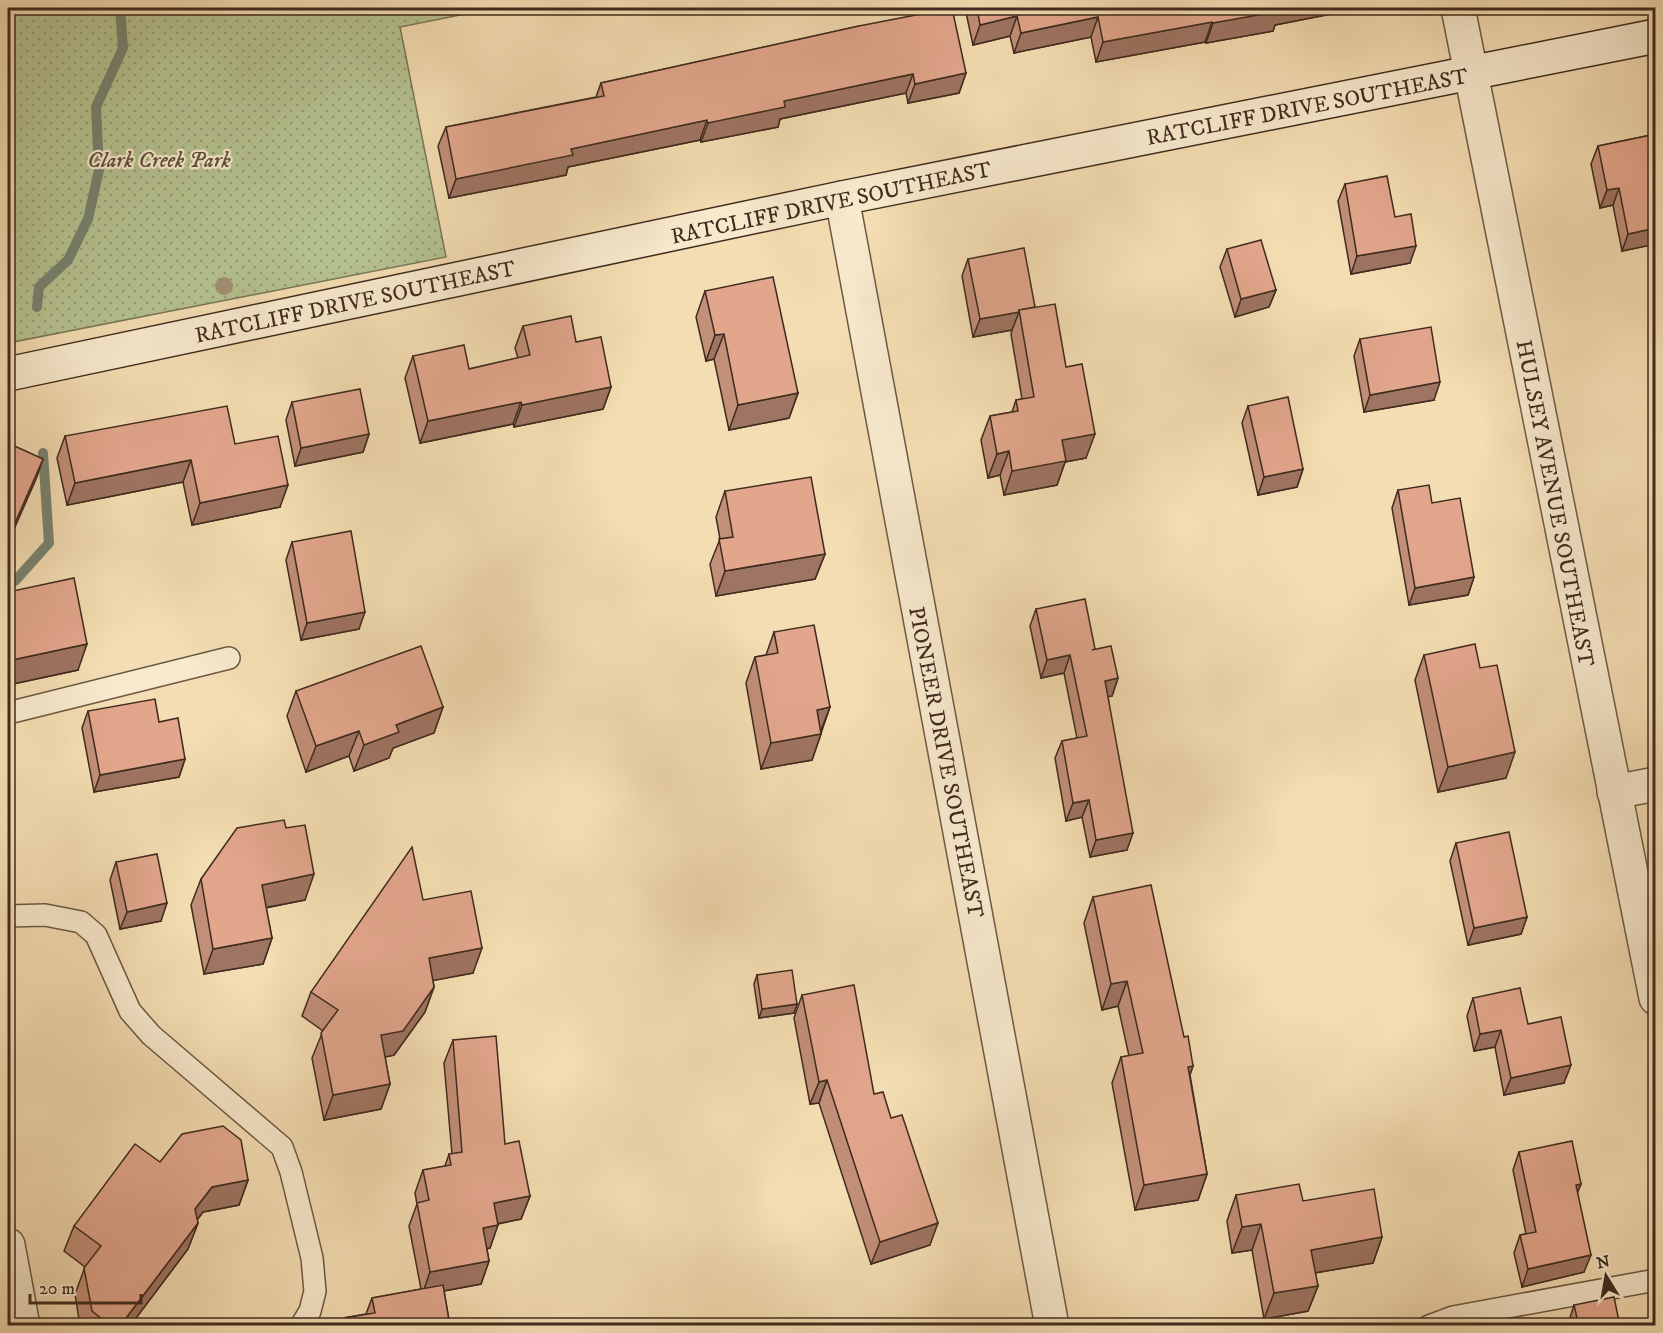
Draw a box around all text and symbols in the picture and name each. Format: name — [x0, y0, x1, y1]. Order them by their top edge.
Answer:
street label: RATCLIFF DRIVE SOUTHEAST — [1144, 63, 1471, 152]
park label: Clark Creek Park — [87, 147, 232, 174]
street label: RATCLIFF DRIVE SOUTHEAST — [669, 156, 994, 251]
street label: RATCLIFF DRIVE SOUTHEAST — [193, 255, 518, 350]
street label: HULSEY AVENUE SOUTHEAST — [1510, 338, 1600, 669]
street label: PIONEER DRIVE SOUTHEAST — [902, 604, 989, 921]
north arrow — [1576, 1246, 1636, 1306]
text: N — [1595, 1251, 1612, 1273]
scale bar — [30, 1267, 141, 1305]
text: 20 m — [39, 1278, 75, 1300]

